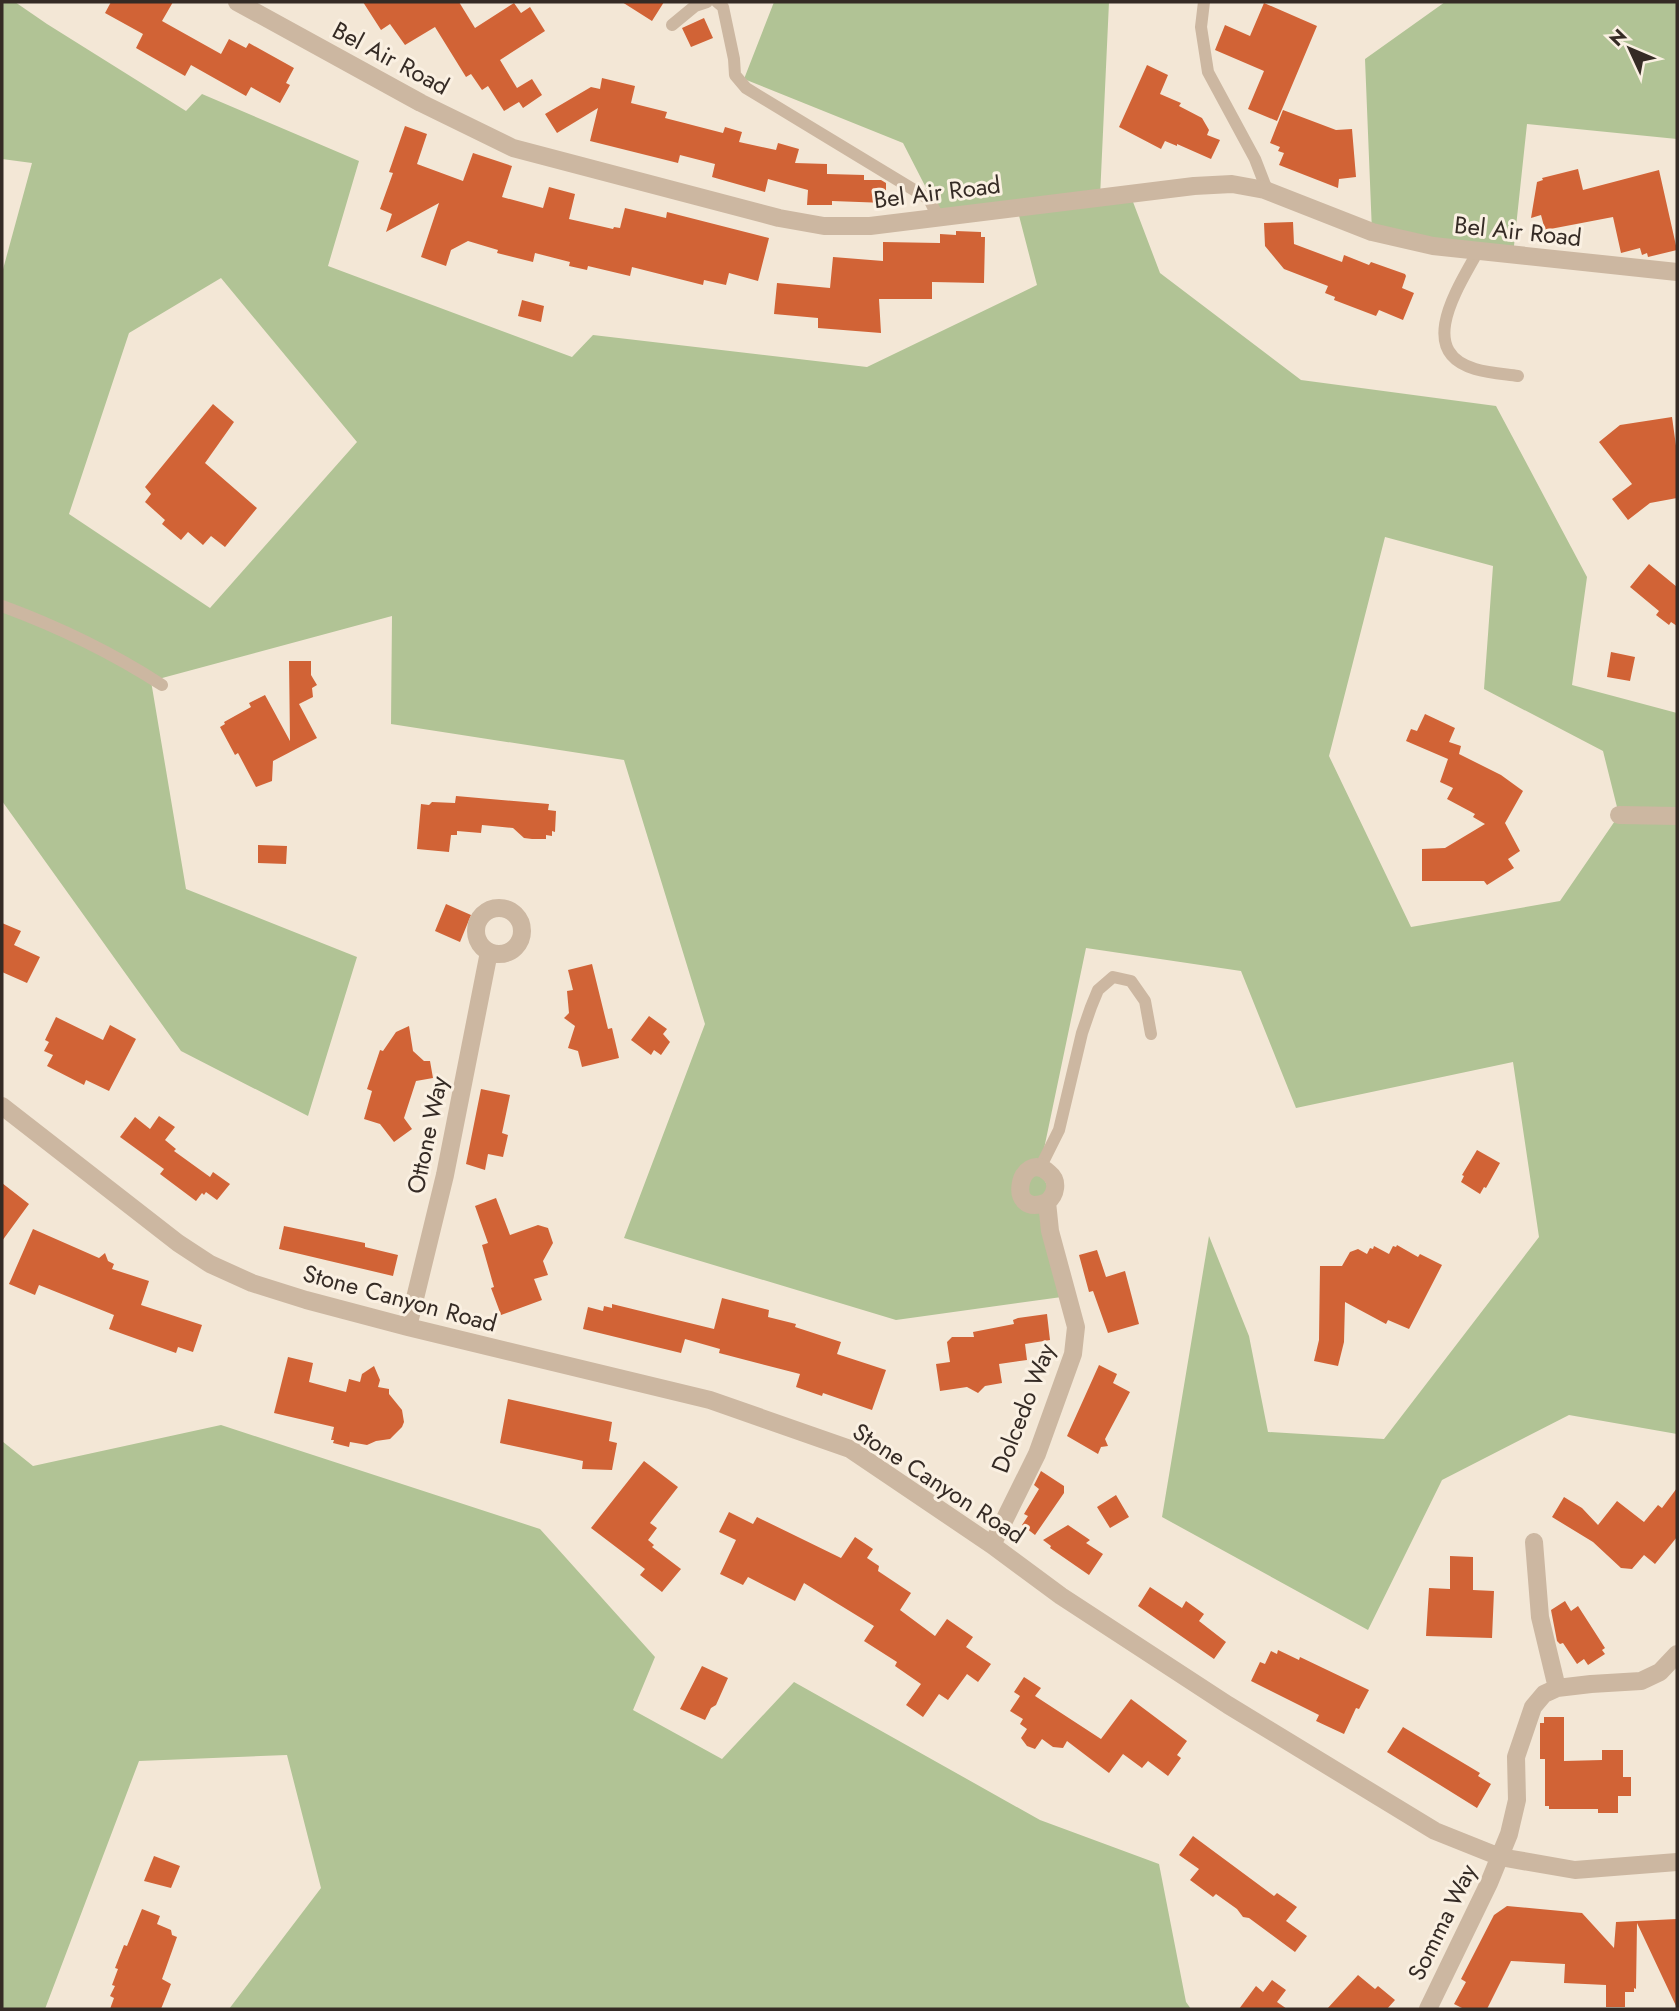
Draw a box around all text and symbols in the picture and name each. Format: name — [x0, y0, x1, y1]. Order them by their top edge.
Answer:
street label: Bel Air Road — [326, 13, 456, 103]
north arrow — [1595, 14, 1665, 84]
text: N — [1603, 23, 1633, 52]
street label: Bel Air Road — [871, 167, 1003, 217]
street label: Bel Air Road — [1453, 207, 1583, 255]
street label: Ottone Way — [398, 1073, 457, 1197]
street label: Stone Canyon Road — [299, 1255, 501, 1341]
street label: Dolcedo Way — [982, 1338, 1064, 1478]
street label: Stone Canyon Road — [846, 1414, 1032, 1552]
street label: Somma Way — [1399, 1857, 1485, 1986]

